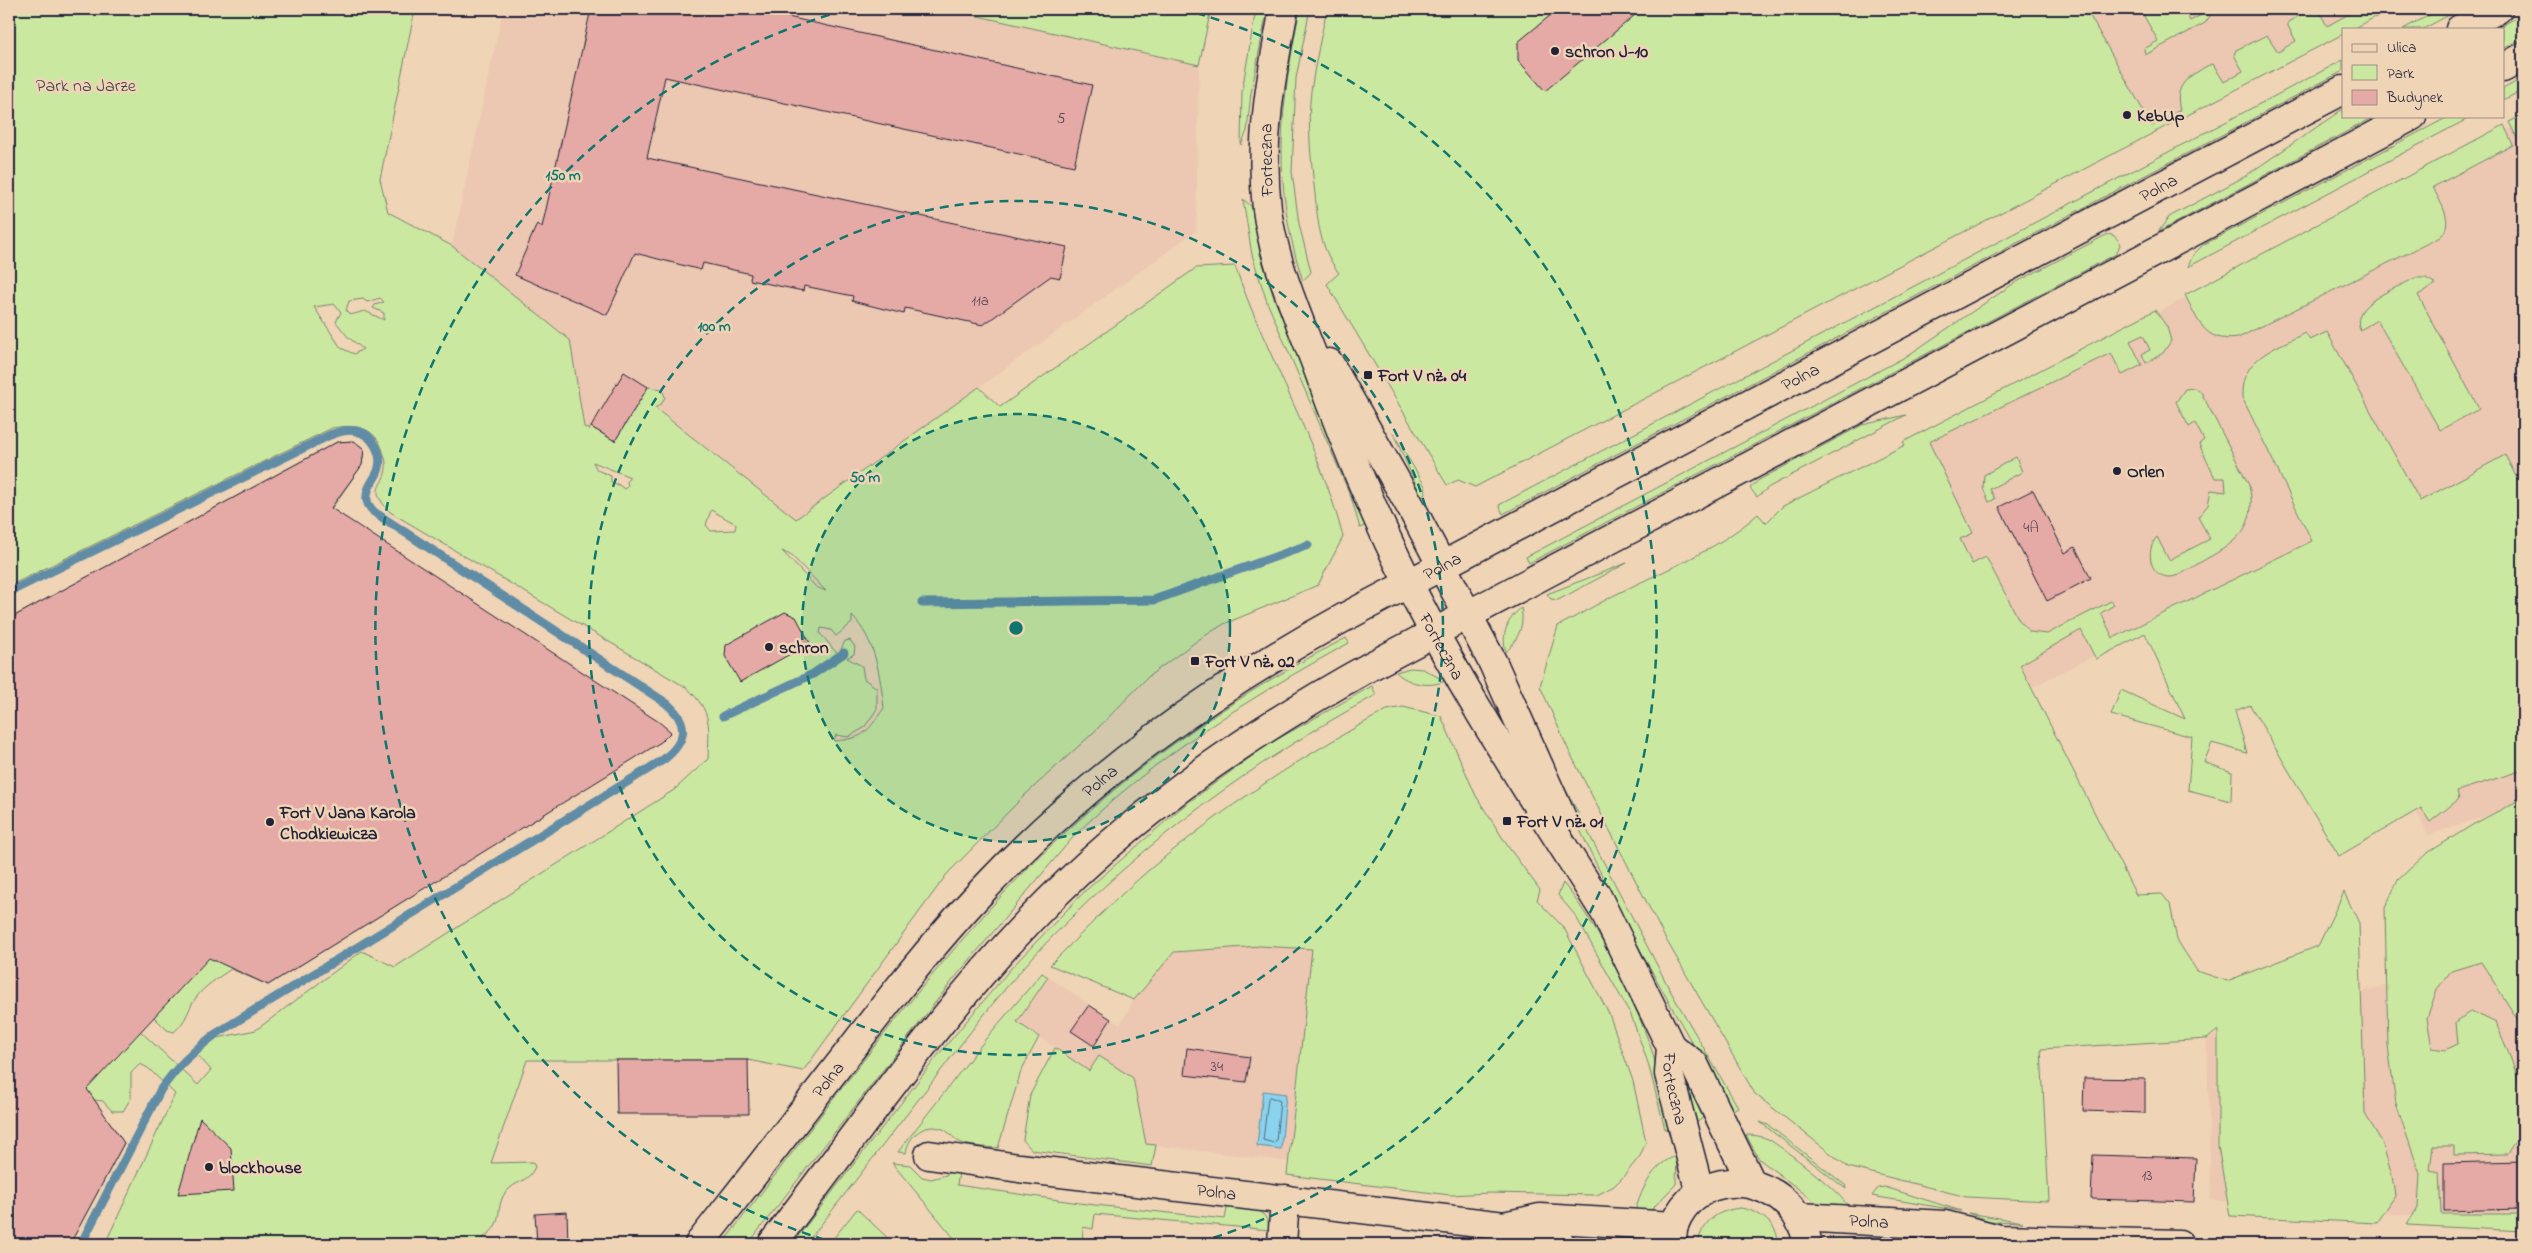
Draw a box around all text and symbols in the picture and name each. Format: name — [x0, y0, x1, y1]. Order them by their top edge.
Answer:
legend — [2342, 28, 2504, 118]
text: Ulica — [2387, 37, 2416, 59]
place label: schron J-10 — [1565, 40, 1648, 66]
marker: schron J-10 — [1549, 45, 1561, 57]
text: Park — [2387, 63, 2415, 85]
park label: Park na Jarze — [36, 74, 137, 100]
text: Budynek — [2386, 87, 2444, 110]
place label: KebUp — [2137, 104, 2185, 130]
house number: 5 — [1057, 108, 1066, 130]
marker: KebUp — [2121, 109, 2133, 121]
street label: Forteczna — [1254, 123, 1282, 198]
text: 150 m — [545, 165, 581, 187]
street label: Polna — [2136, 169, 2183, 210]
house number: 11a — [971, 290, 989, 312]
text: 100 m — [697, 316, 731, 338]
street label: Polna — [1777, 358, 1825, 399]
place label: Fort V nż. 04 — [1377, 364, 1467, 390]
marker: Fort V nż. 04 — [1362, 369, 1374, 381]
place label: Orlen — [2127, 460, 2164, 486]
marker: Orlen — [2111, 465, 2123, 477]
text: 50 m — [850, 467, 881, 489]
house number: 4A — [2023, 517, 2039, 539]
street label: Polna — [1419, 547, 1467, 588]
street label: Forteczna — [1411, 608, 1469, 686]
centre of rings — [1007, 619, 1025, 637]
place label: schron — [779, 636, 829, 662]
marker: schron — [763, 641, 775, 653]
place label: Fort V nż. 02 — [1204, 650, 1295, 676]
marker: Fort V nż. 02 — [1189, 655, 1201, 667]
street label: Polna — [1077, 759, 1125, 805]
place label: Fort V Jana Karola Chodkiewicza — [279, 801, 416, 848]
place label: Fort V nż. 01 — [1516, 810, 1604, 836]
marker: Fort V nż. 01 — [1501, 815, 1513, 827]
marker: Fort V Jana Karola Chodkiewicza — [264, 816, 276, 828]
street label: Forteczna — [1654, 1051, 1693, 1128]
house number: 34 — [1211, 1056, 1223, 1078]
street label: Polna — [807, 1057, 852, 1104]
place label: blockhouse — [219, 1156, 303, 1182]
marker: blockhouse — [203, 1161, 215, 1173]
house number: 13 — [2142, 1165, 2152, 1187]
street label: Polna — [1195, 1178, 1238, 1209]
street label: Polna — [1848, 1209, 1889, 1237]

